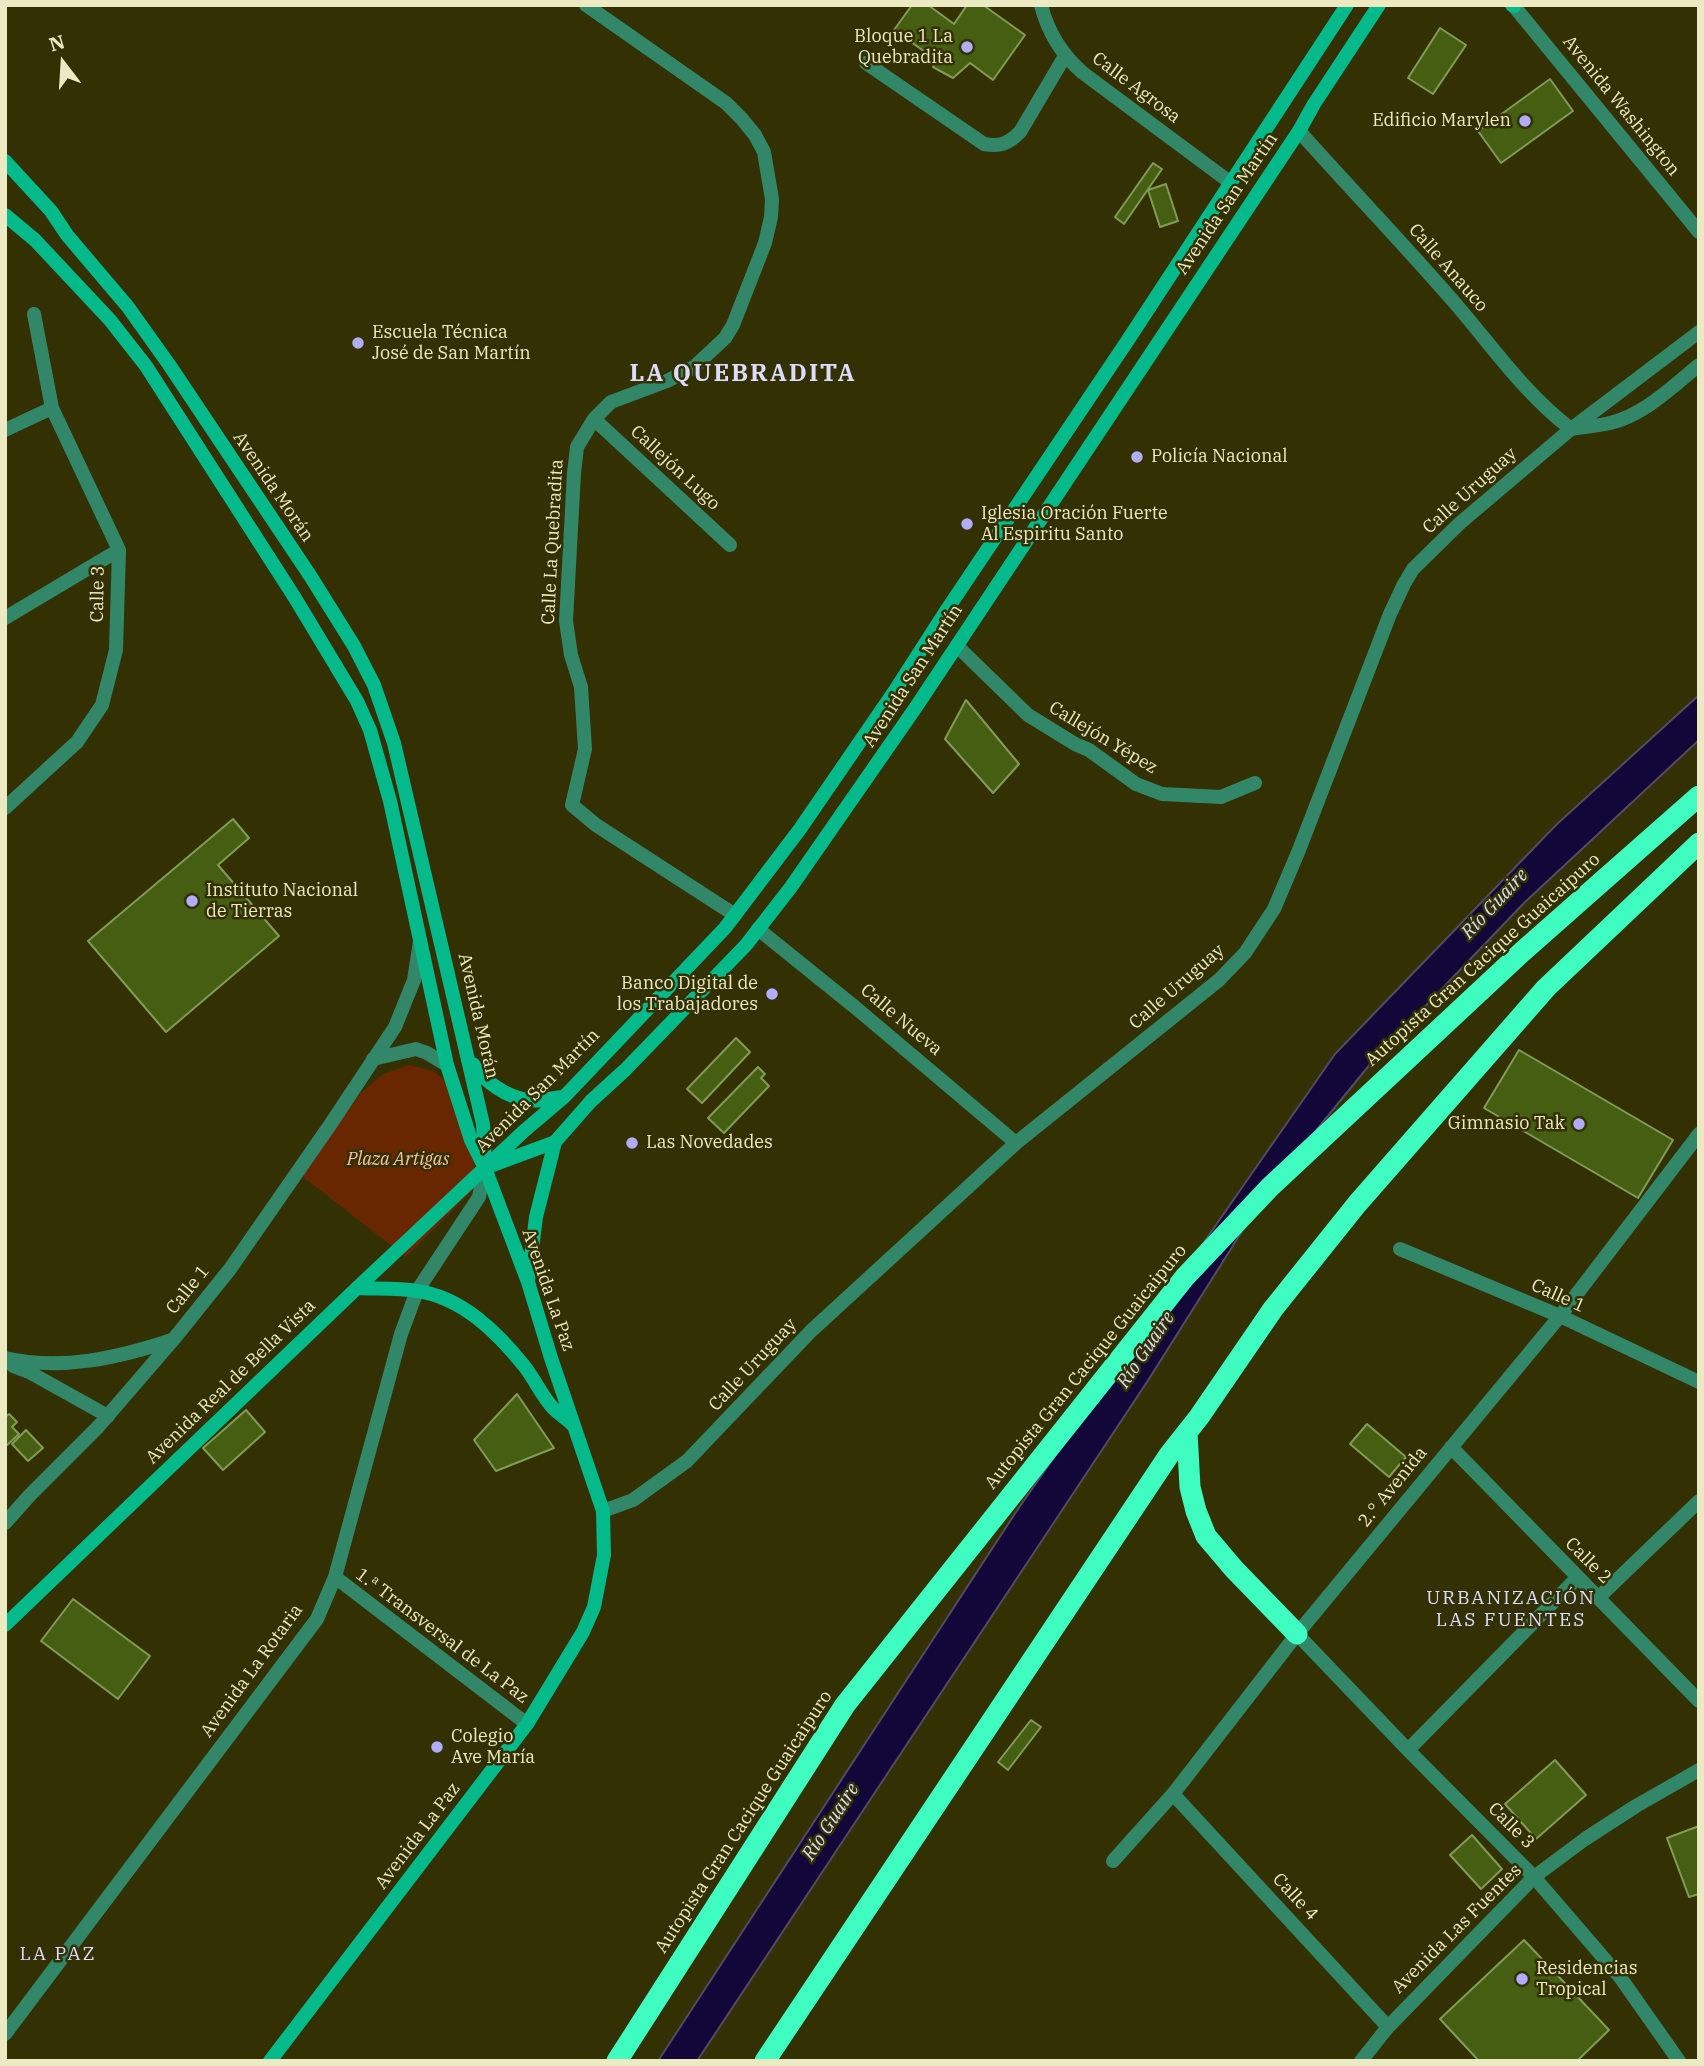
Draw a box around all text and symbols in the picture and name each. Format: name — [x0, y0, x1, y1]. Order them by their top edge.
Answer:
place label: Bloque 1 La Quebradita — [854, 26, 953, 68]
north arrow — [28, 28, 98, 98]
text: N — [46, 29, 68, 57]
street label: Avenida Washington — [1558, 31, 1684, 181]
marker: Bloque 1 La Quebradita — [959, 39, 975, 55]
street label: Calle Agrosa — [1088, 48, 1184, 128]
place label: Edificio Marylen — [1372, 110, 1511, 132]
marker: Edificio Marylen — [1517, 113, 1533, 129]
street label: Avenida San Martín — [1172, 129, 1282, 279]
street label: Calle Anauco — [1404, 219, 1492, 317]
place label: Escuela Técnica José de San Martín — [372, 322, 531, 364]
marker: Escuela Técnica José de San Martín — [350, 335, 366, 351]
district label: LA QUEBRADITA — [631, 360, 855, 388]
street label: Callejón Lugo — [626, 421, 724, 515]
street label: Avenida Morán — [228, 428, 318, 546]
street label: Calle Uruguay — [1419, 443, 1521, 539]
place label: Policía Nacional — [1151, 446, 1288, 468]
marker: Policía Nacional — [1129, 449, 1145, 465]
street label: Calle La Quebradita — [538, 459, 568, 625]
place label: Iglesia Oración Fuerte Al Espiritu Santo — [981, 503, 1168, 546]
marker: Iglesia Oración Fuerte Al Espiritu Santo — [959, 516, 975, 532]
street label: Calle 3 — [87, 565, 109, 623]
street label: Avenida San Martín — [859, 600, 967, 752]
street label: Callejón Yépez — [1045, 697, 1161, 779]
street label: Autopista Gran Cacique Guaicaipuro — [1361, 849, 1605, 1071]
water label: Río Guaire — [1457, 864, 1533, 944]
place label: Instituto Nacional de Tierras — [206, 880, 358, 922]
marker: Instituto Nacional de Tierras — [184, 893, 200, 909]
street label: Calle Uruguay — [1125, 940, 1229, 1034]
street label: Avenida Morán — [453, 951, 503, 1081]
place label: Banco Digital de los Trabajadores — [617, 973, 758, 1016]
street label: Calle Nueva — [856, 980, 946, 1060]
marker: Banco Digital de los Trabajadores — [764, 986, 780, 1002]
street label: Avenida San Martín — [472, 1025, 604, 1157]
place label: Gimnasio Tak — [1448, 1113, 1565, 1135]
marker: Gimnasio Tak — [1571, 1116, 1587, 1132]
place label: Las Novedades — [646, 1132, 773, 1154]
marker: Las Novedades — [624, 1135, 640, 1151]
park label: Plaza Artigas — [347, 1149, 449, 1171]
street label: Avenida La Paz — [517, 1226, 579, 1354]
street label: Autopista Gran Cacique Guaicaipuro — [981, 1240, 1191, 1494]
street label: Calle 1 — [162, 1261, 214, 1319]
street label: Calle 1 — [1528, 1275, 1588, 1317]
street label: Avenida Real de Bella Vista — [142, 1295, 320, 1469]
water label: Río Guaire — [1112, 1307, 1180, 1393]
street label: Calle Uruguay — [705, 1314, 801, 1416]
street label: 2.° Avenida — [1354, 1442, 1432, 1532]
street label: Calle 2 — [1560, 1533, 1616, 1589]
street label: 1.ª Transversal de La Paz — [351, 1564, 533, 1708]
district label: URBANIZACIÓN LAS FUENTES — [1428, 1588, 1594, 1632]
street label: Avenida La Rotaria — [196, 1600, 308, 1742]
street label: Autopista Gran Cacique Guaicaipuro — [651, 1687, 837, 1957]
place label: Colegio Ave María — [451, 1726, 535, 1768]
marker: Colegio Ave María — [429, 1739, 445, 1755]
street label: Avenida La Paz — [371, 1778, 465, 1894]
water label: Río Guaire — [798, 1779, 864, 1865]
street label: Calle 3 — [1483, 1798, 1539, 1854]
street label: Avenida Las Fuentes — [1388, 1860, 1526, 1998]
street label: Calle 4 — [1268, 1869, 1322, 1925]
district label: LA PAZ — [20, 1944, 96, 1966]
place label: Residencias Tropical — [1536, 1958, 1638, 2000]
marker: Residencias Tropical — [1514, 1971, 1530, 1987]

